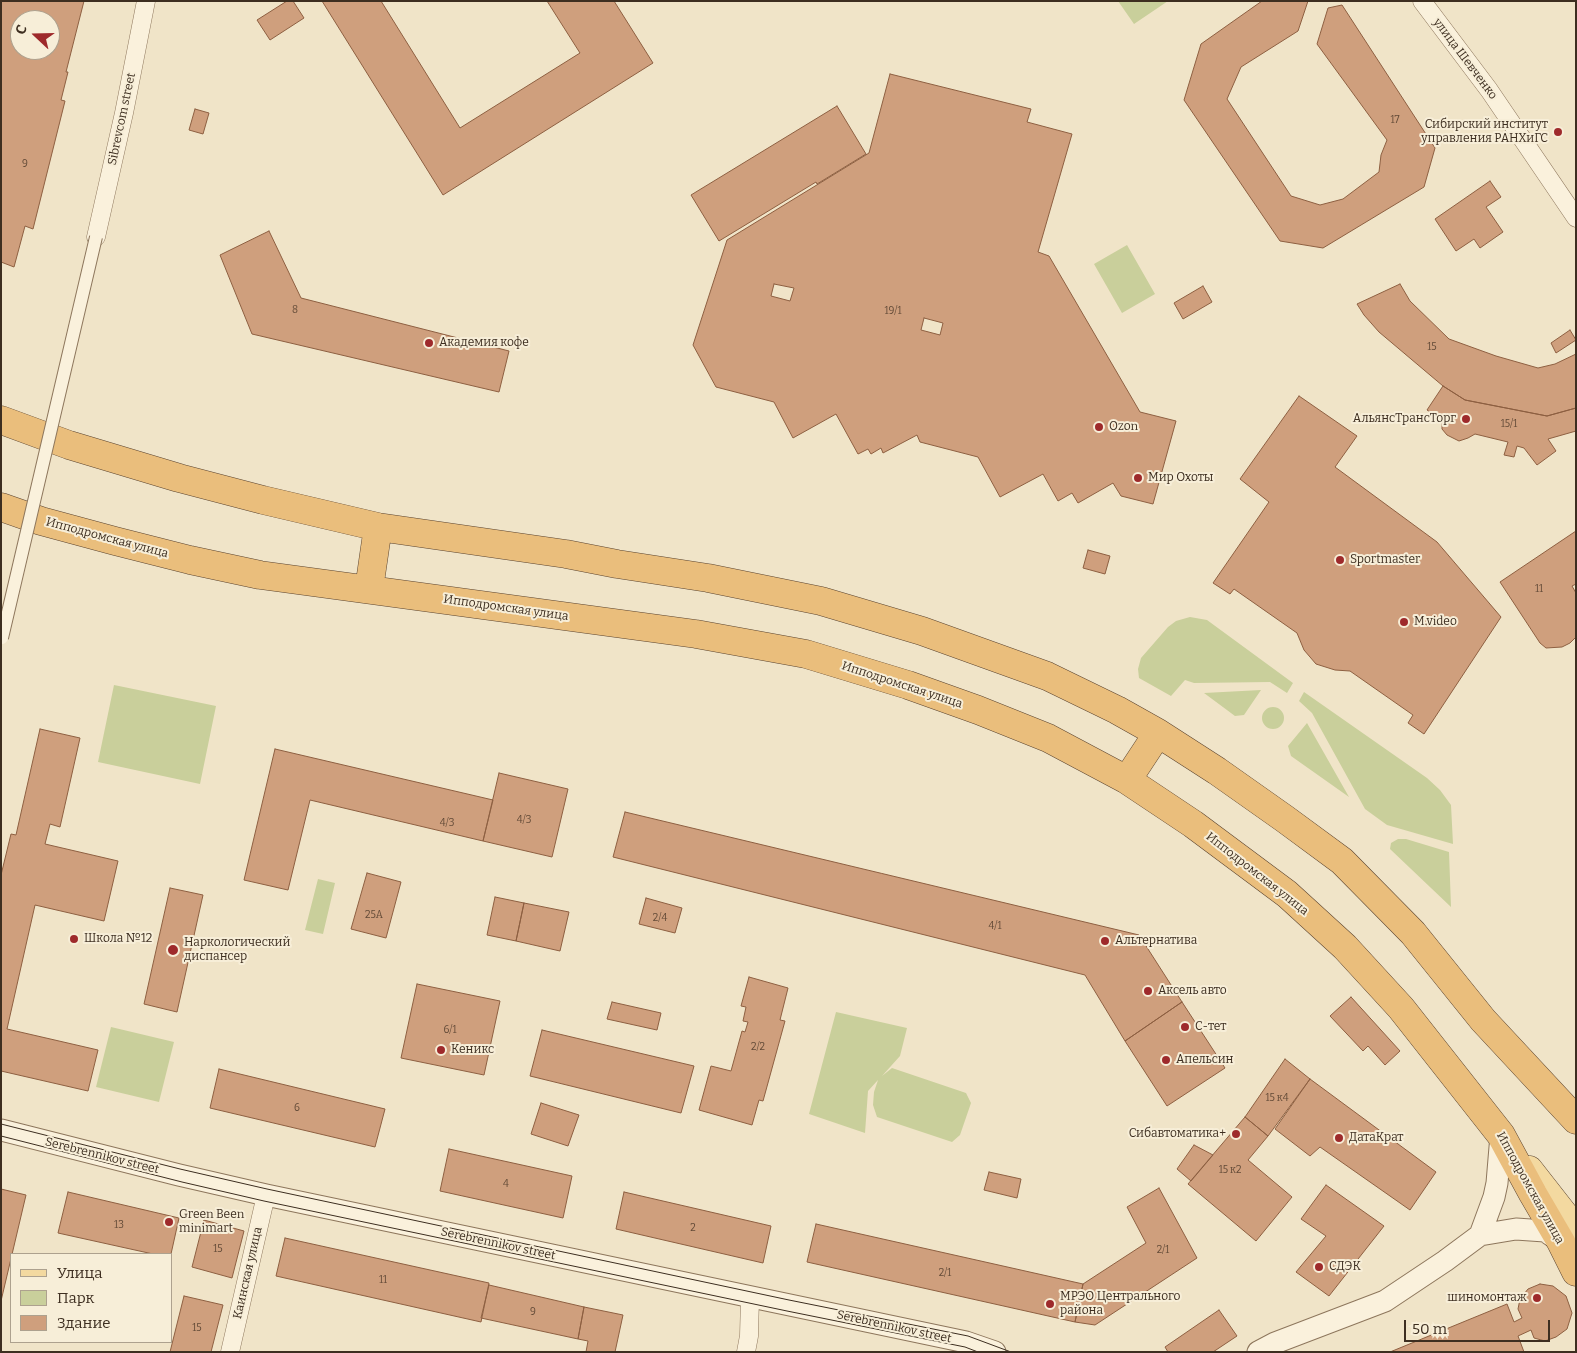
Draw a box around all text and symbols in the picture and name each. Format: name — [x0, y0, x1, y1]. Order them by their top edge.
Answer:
north arrow — [10, 10, 60, 60]
street label: улица Шевченко — [1430, 16, 1500, 102]
text: С — [12, 23, 31, 37]
street label: Sibrevcom street — [105, 72, 139, 166]
house number: 17 — [1391, 114, 1399, 126]
place label: Сибирский институт управления РАНХиГС — [1421, 118, 1548, 146]
marker: Сибирский институт управления РАНХиГС — [1552, 126, 1564, 138]
house number: 9 — [22, 158, 28, 170]
house number: 8 — [292, 304, 298, 316]
house number: 19/1 — [884, 305, 902, 317]
place label: Академия кофе — [439, 336, 529, 350]
marker: Академия кофе — [423, 337, 435, 349]
house number: 15 — [1427, 341, 1437, 353]
place label: АльянсТрансТорг — [1353, 412, 1456, 426]
marker: АльянсТрансТорг — [1460, 413, 1472, 425]
house number: 15/1 — [1501, 418, 1517, 430]
place label: Ozon — [1109, 420, 1138, 434]
marker: Ozon — [1093, 421, 1105, 433]
place label: Мир Охоты — [1148, 471, 1213, 485]
marker: Мир Охоты — [1132, 472, 1144, 484]
street label: Ипподромская улица — [44, 515, 170, 561]
place label: Sportmaster — [1350, 553, 1420, 567]
marker: Sportmaster — [1334, 554, 1346, 566]
house number: 11 — [1535, 583, 1543, 595]
street label: Ипподромская улица — [442, 592, 570, 624]
place label: M.video — [1414, 615, 1457, 629]
marker: M.video — [1398, 616, 1410, 628]
street label: Ипподромская улица — [840, 659, 964, 711]
house number: 4/3 — [517, 814, 531, 826]
house number: 4/3 — [440, 817, 454, 829]
street label: Ипподромская улица — [1203, 829, 1311, 919]
house number: 25А — [365, 909, 383, 921]
house number: 2/4 — [653, 912, 667, 924]
house number: 4/1 — [988, 920, 1002, 932]
place label: Школа №12 — [84, 932, 152, 946]
marker: Школа №12 — [68, 933, 80, 945]
place label: Альтернатива — [1115, 934, 1197, 948]
marker: Альтернатива — [1099, 935, 1111, 947]
place label: Наркологический диспансер — [184, 936, 290, 964]
marker: Наркологический диспансер — [166, 943, 180, 957]
place label: Аксель авто — [1158, 984, 1227, 998]
marker: Аксель авто — [1142, 985, 1154, 997]
place label: С-тет — [1195, 1020, 1226, 1034]
marker: С-тет — [1179, 1021, 1191, 1033]
house number: 6/1 — [443, 1024, 457, 1036]
house number: 2/2 — [751, 1041, 765, 1053]
place label: Кеникс — [451, 1043, 494, 1057]
marker: Кеникс — [435, 1044, 447, 1056]
place label: Апельсин — [1176, 1053, 1233, 1067]
marker: Апельсин — [1160, 1054, 1172, 1066]
house number: 15 к4 — [1265, 1092, 1289, 1104]
house number: 6 — [294, 1102, 300, 1114]
place label: Сибавтоматика+ — [1129, 1127, 1226, 1141]
marker: Сибавтоматика+ — [1230, 1128, 1242, 1140]
street label: Ипподромская улица — [1493, 1129, 1567, 1247]
place label: ДатаКрат — [1349, 1131, 1403, 1145]
marker: ДатаКрат — [1333, 1132, 1345, 1144]
street label: Serebrennikov street — [44, 1135, 160, 1177]
house number: 15 к2 — [1219, 1164, 1241, 1176]
house number: 4 — [503, 1178, 509, 1190]
place label: Green Been minimart — [179, 1208, 244, 1236]
marker: Green Been minimart — [163, 1216, 175, 1228]
house number: 13 — [114, 1219, 124, 1231]
house number: 2 — [690, 1222, 696, 1234]
street label: Serebrennikov street — [439, 1225, 557, 1263]
street label: Каинская улица — [230, 1226, 266, 1320]
house number: 15 — [213, 1243, 223, 1255]
house number: 2/1 — [1157, 1244, 1169, 1256]
legend — [10, 1253, 172, 1343]
place label: СДЭК — [1329, 1260, 1361, 1274]
marker: СДЭК — [1313, 1261, 1325, 1273]
text: Улица — [57, 1264, 103, 1282]
house number: 2/1 — [939, 1267, 951, 1279]
house number: 11 — [379, 1274, 387, 1286]
text: Парк — [57, 1289, 94, 1307]
place label: МРЭО Центрального района — [1060, 1290, 1180, 1318]
place label: шиномонтаж — [1447, 1291, 1527, 1305]
marker: шиномонтаж — [1531, 1292, 1543, 1304]
marker: МРЭО Центрального района — [1044, 1298, 1056, 1310]
house number: 9 — [530, 1306, 536, 1318]
street label: Serebrennikov street — [835, 1308, 953, 1346]
scale bar — [1407, 1310, 1553, 1342]
text: Здание — [57, 1314, 111, 1332]
text: 50 m — [1412, 1320, 1447, 1338]
house number: 15 — [192, 1322, 202, 1334]

